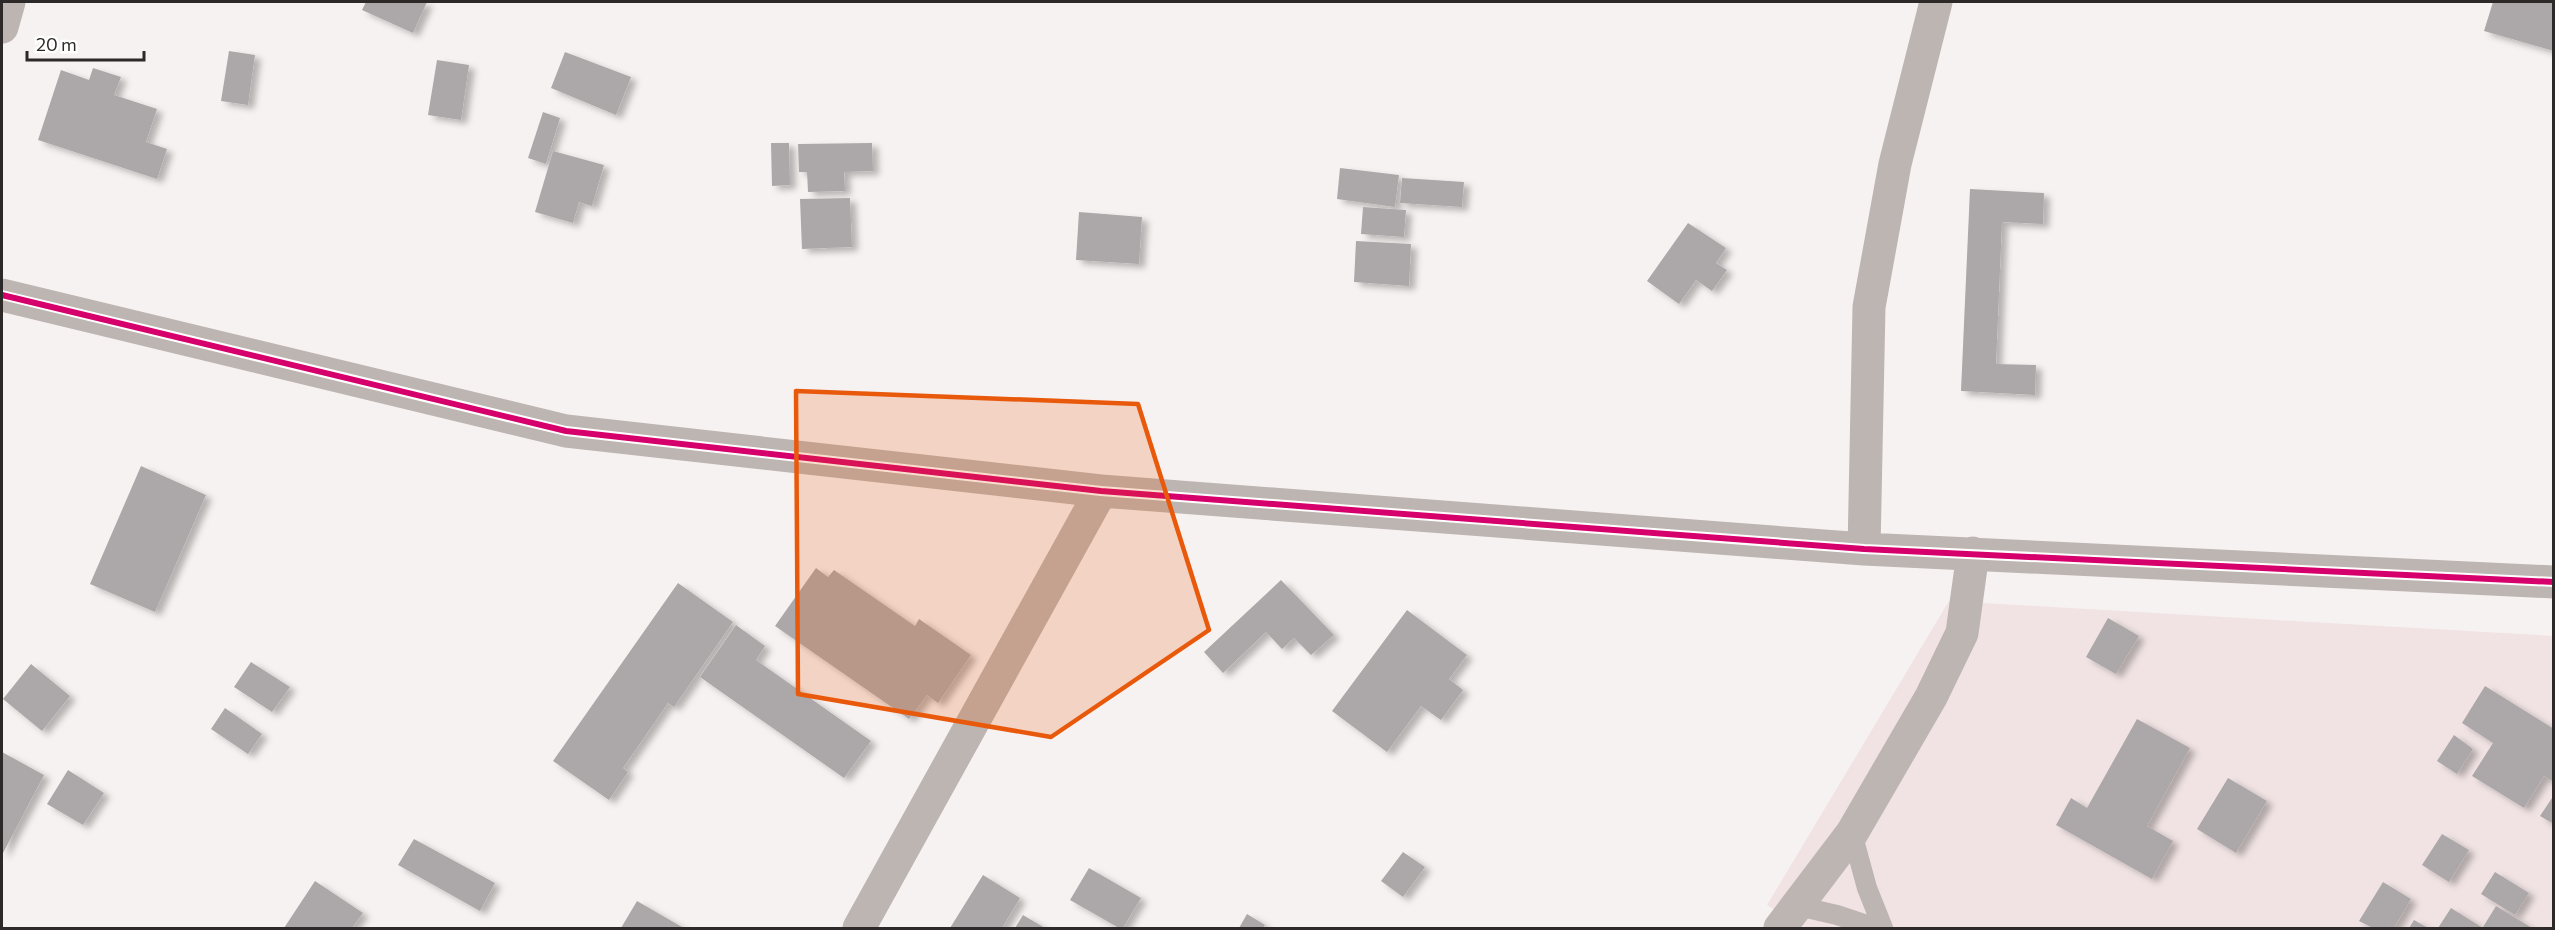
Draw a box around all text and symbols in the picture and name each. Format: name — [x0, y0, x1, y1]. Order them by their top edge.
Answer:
scale bar — [27, 24, 144, 62]
text: 20 m — [36, 33, 77, 55]

